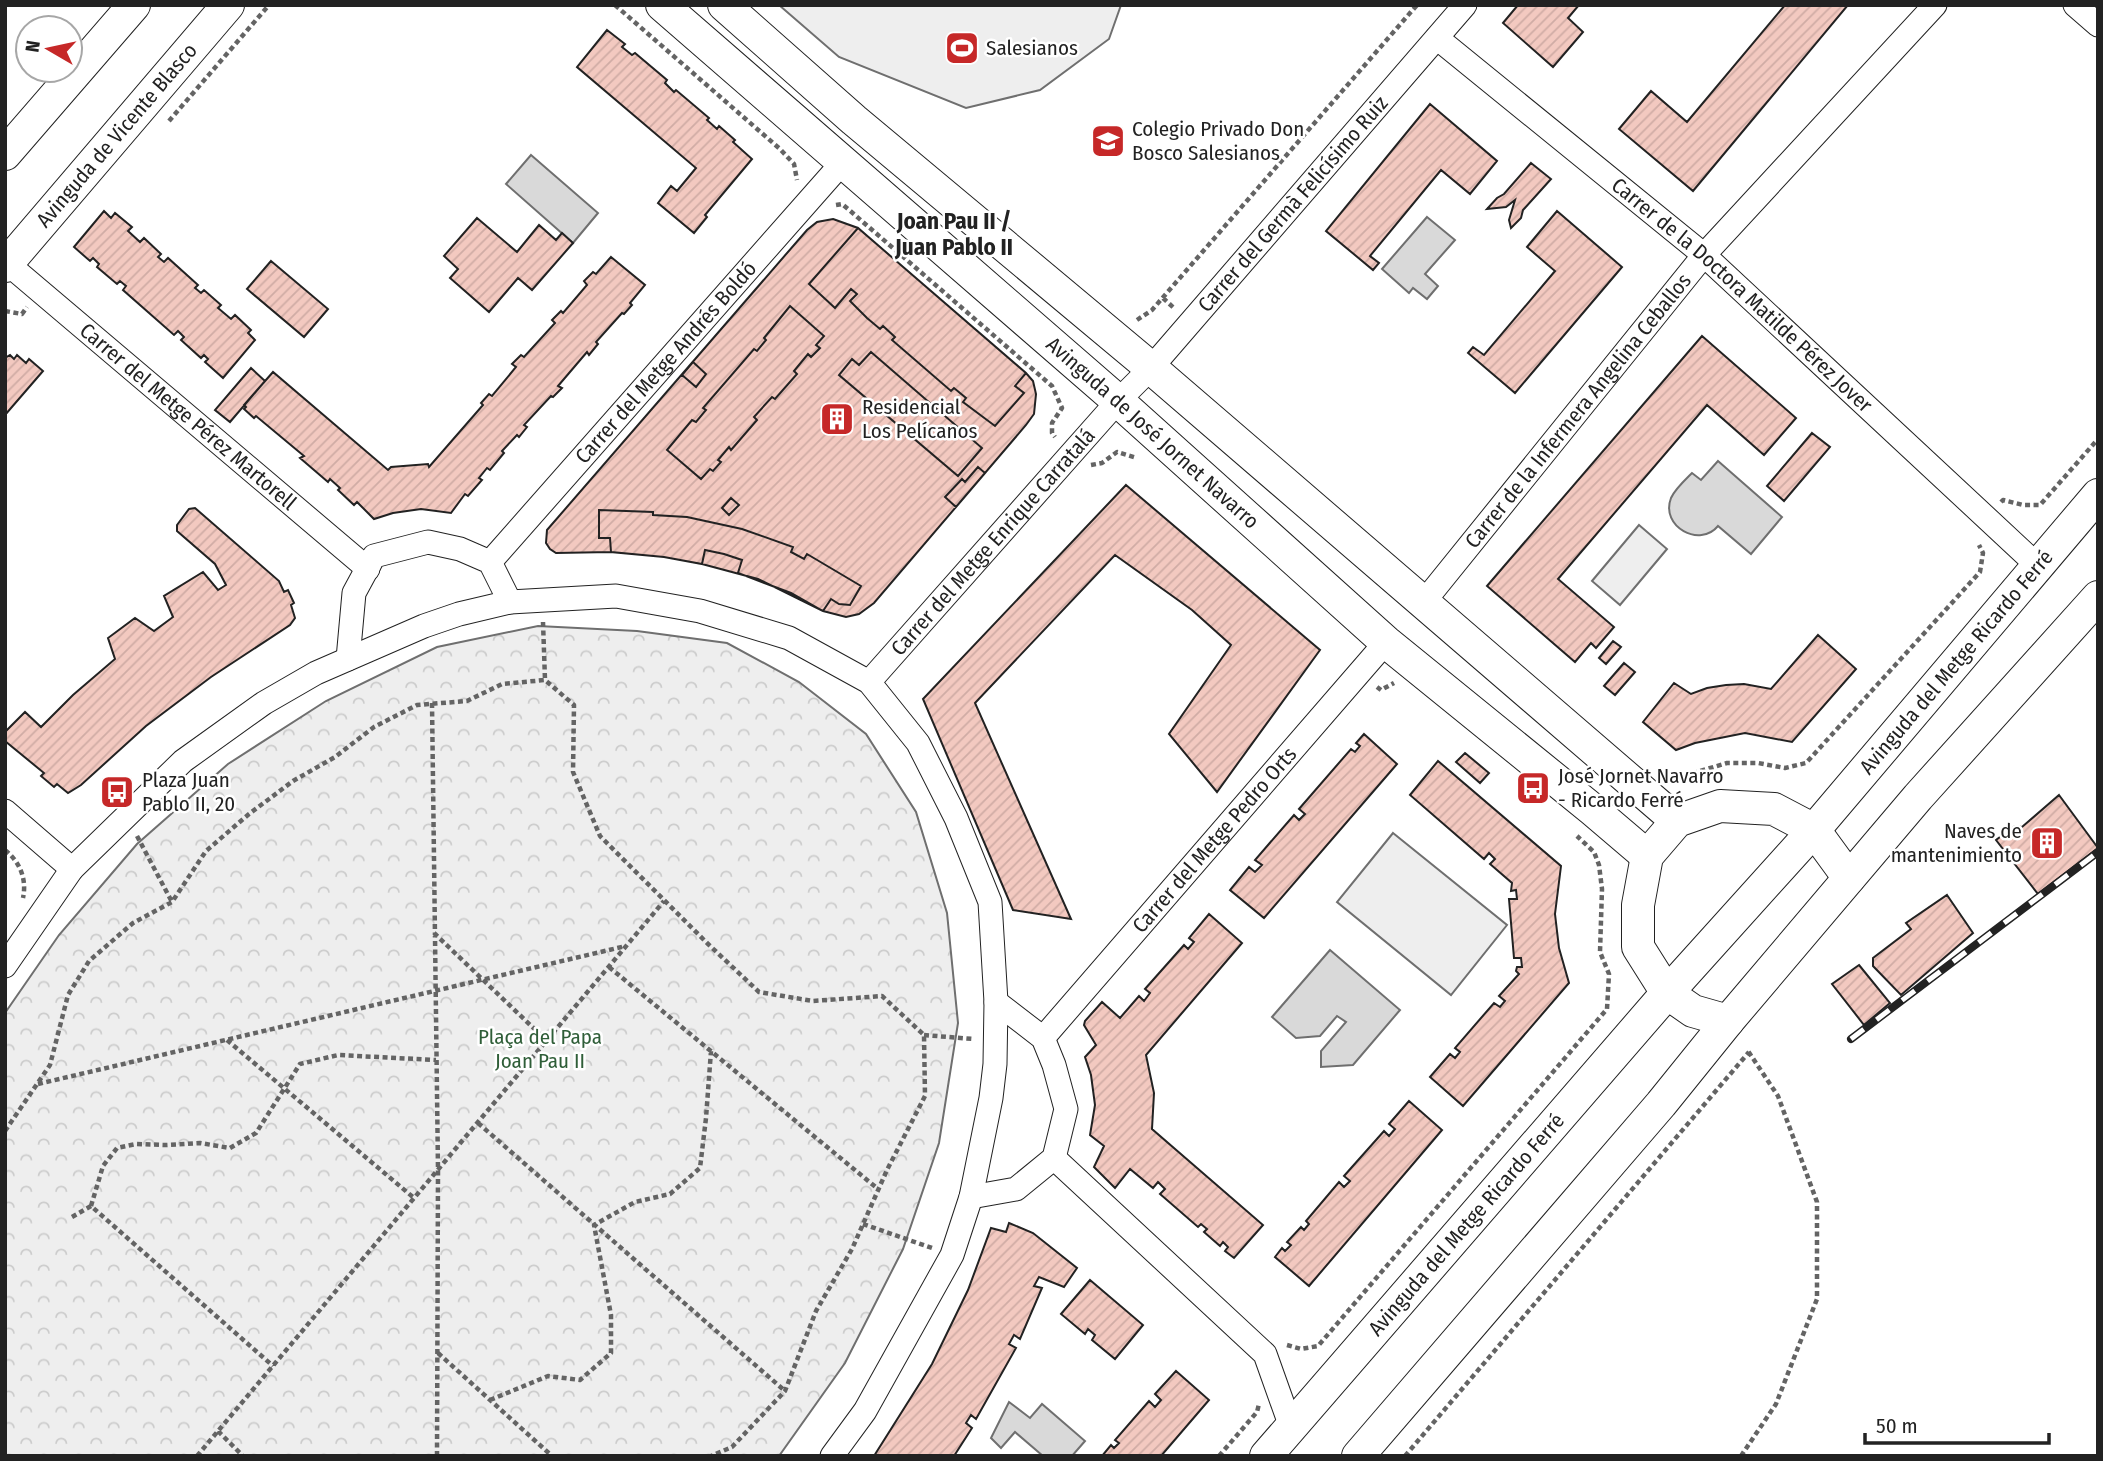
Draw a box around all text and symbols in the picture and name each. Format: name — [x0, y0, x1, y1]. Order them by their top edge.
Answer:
north arrow — [14, 14, 84, 84]
sports icon: Salesianos — [943, 29, 981, 67]
place label: Salesianos — [986, 35, 1078, 61]
street label: Avinguda de Vicente Blasco — [31, 38, 203, 233]
text: N — [20, 39, 45, 54]
street label: Carrer del Germà Felicísimo Ruiz — [1192, 91, 1393, 317]
place label: Colegio Privado Don Bosco Salesianos — [1132, 116, 1304, 166]
school or university icon: Colegio Privado Don Bosco Salesianos — [1089, 122, 1127, 160]
street label: Carrer de la Doctora Matilde Pérez Jover — [1606, 172, 1878, 418]
district label: Joan Pau II / Juan Pablo II — [894, 207, 1013, 261]
street label: Carrer del Metge Andrés Boldó — [570, 256, 762, 469]
street label: Carrer de la Infermera Angelina Ceballos — [1459, 268, 1697, 553]
street label: Carrer del Metge Pérez Martorell — [74, 318, 302, 516]
street label: Avinguda de José Jornet Navarro — [1041, 331, 1264, 534]
place label: Residencial Los Pelícanos — [862, 394, 978, 444]
building icon: Residencial Los Pelícanos — [818, 400, 856, 438]
street label: Carrer del Metge Enrique Carratalá — [885, 423, 1101, 661]
street label: Avinguda del Metge Ricardo Ferré — [1854, 545, 2059, 780]
street label: Carrer del Metge Pedro Orts — [1127, 742, 1302, 938]
place label: José Jornet Navarro - Ricardo Ferré — [1558, 763, 1724, 813]
place label: Plaza Juan Pablo II, 20 — [142, 767, 235, 817]
bus stop icon: José Jornet Navarro - Ricardo Ferré — [1514, 769, 1552, 807]
bus stop icon: Plaza Juan Pablo II, 20 — [98, 773, 136, 811]
place label: Naves de mantenimiento — [1891, 818, 2022, 868]
building icon: Naves de mantenimiento — [2028, 824, 2066, 862]
park label: Plaça del Papa Joan Pau II — [478, 1024, 602, 1074]
street label: Avinguda del Metge Ricardo Ferré — [1363, 1108, 1570, 1341]
scale bar — [1865, 1402, 2049, 1446]
text: 50 m — [1876, 1413, 1918, 1439]

